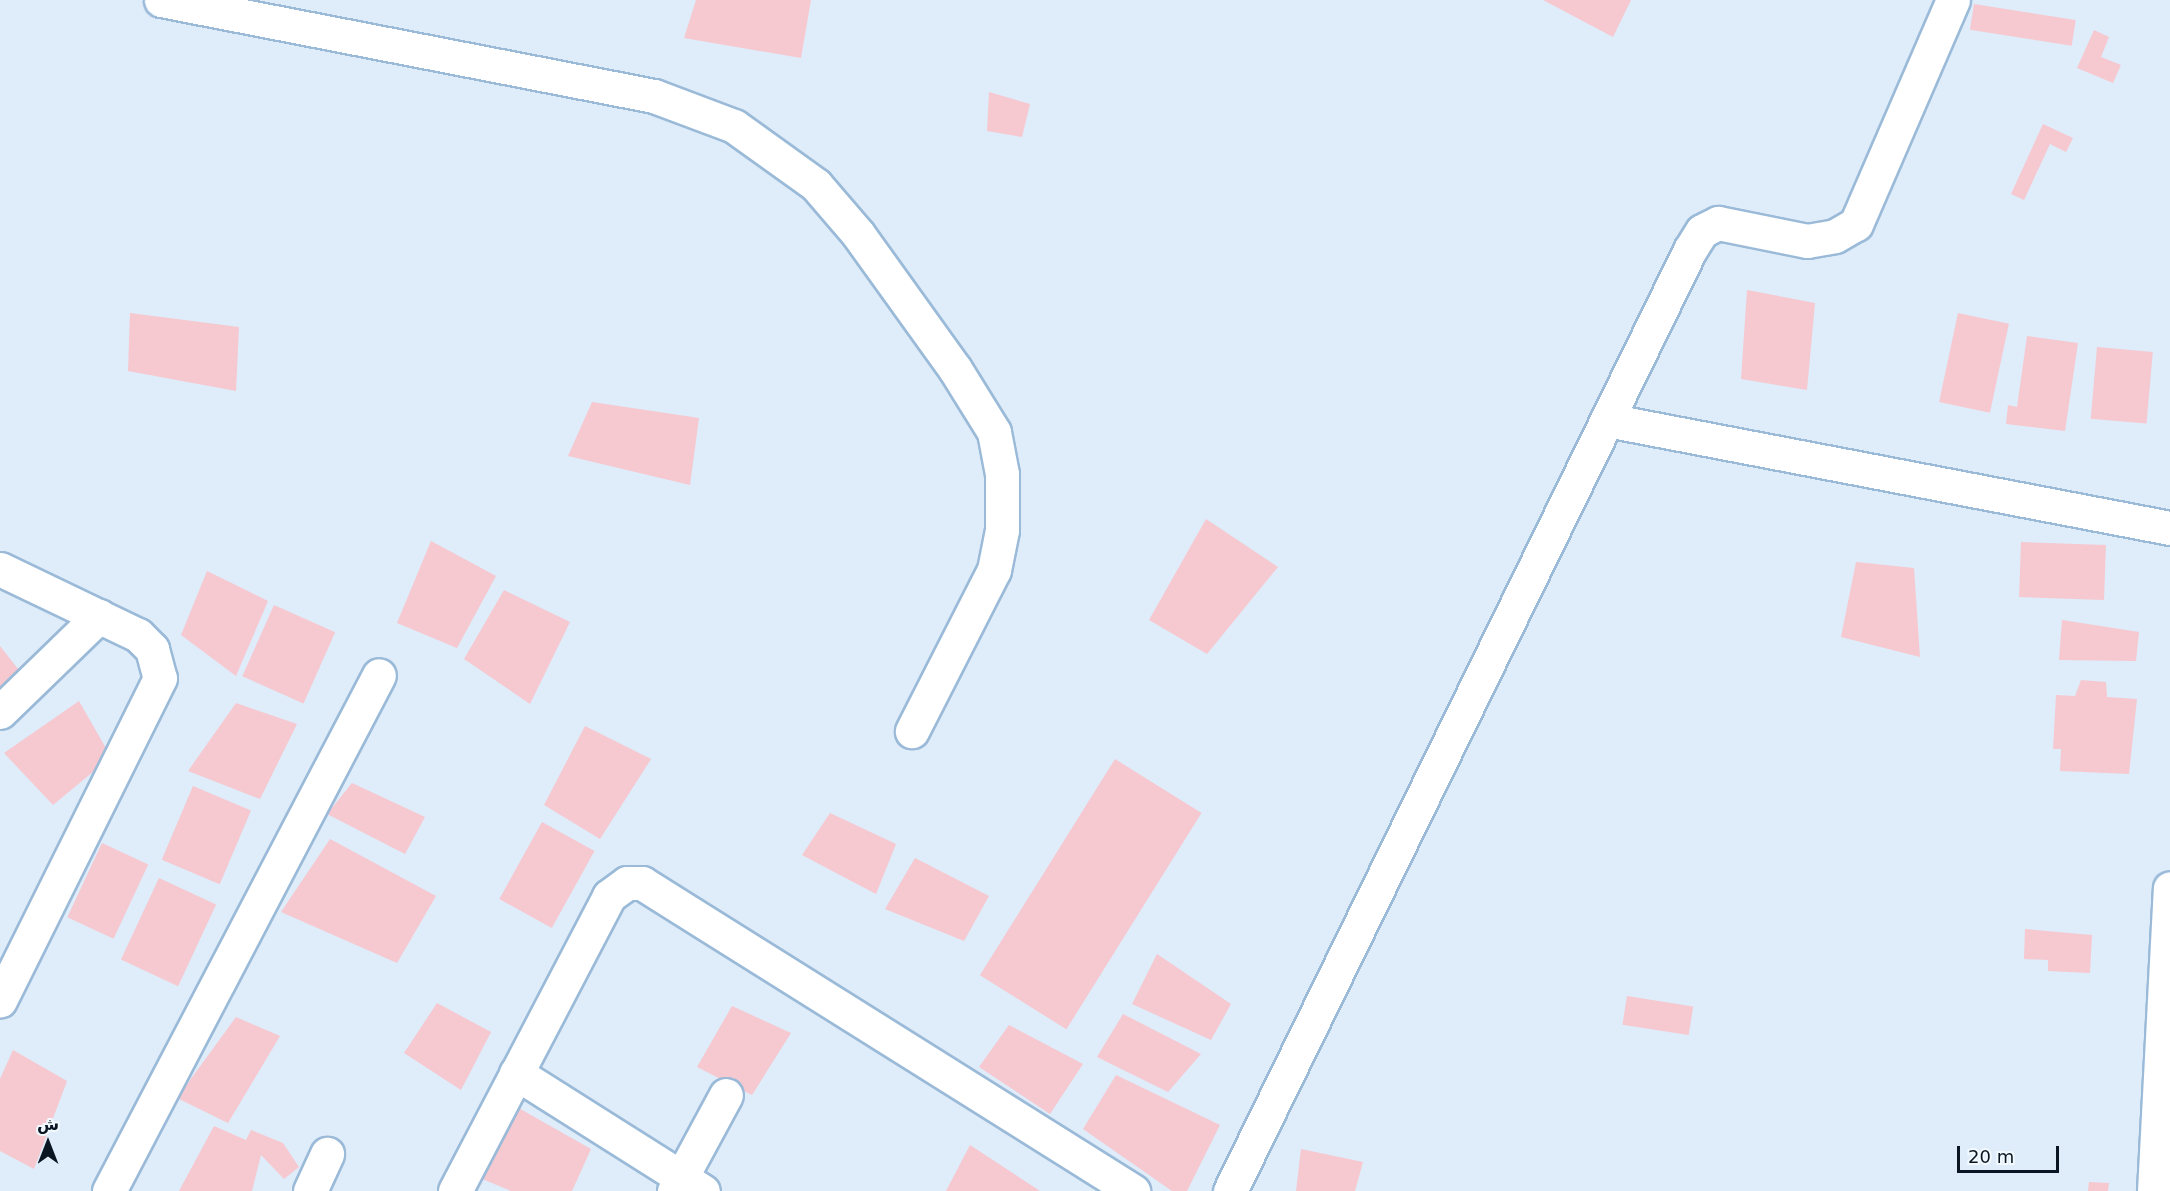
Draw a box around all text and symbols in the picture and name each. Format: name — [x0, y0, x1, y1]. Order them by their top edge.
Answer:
north arrow — [18, 1113, 78, 1173]
text: ش — [37, 1115, 59, 1134]
scale bar — [1960, 1134, 2062, 1172]
text: 20 m — [1968, 1146, 2014, 1167]

